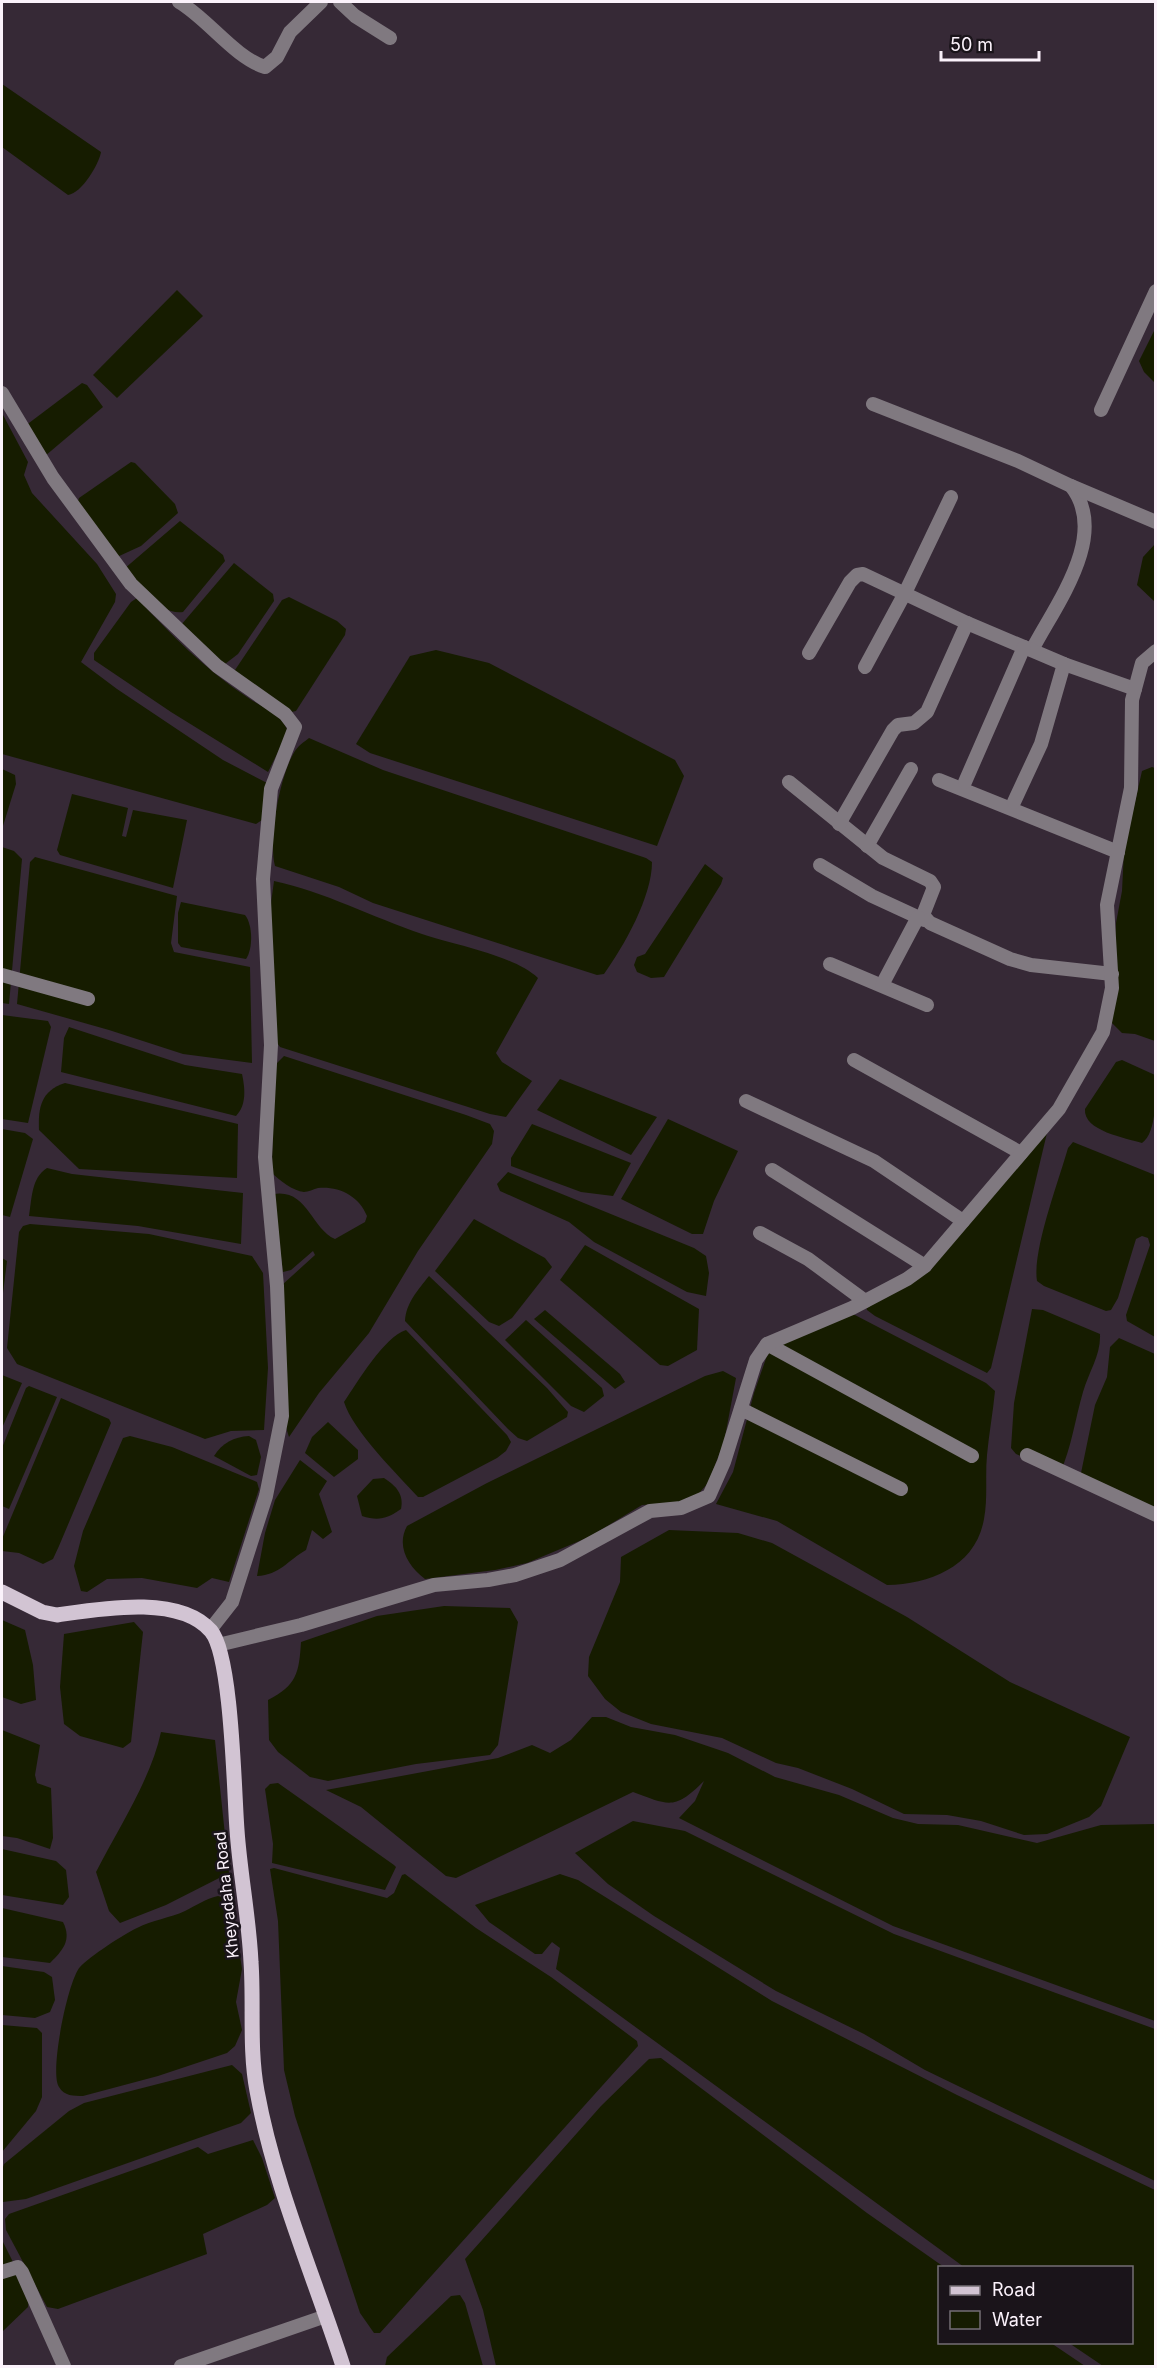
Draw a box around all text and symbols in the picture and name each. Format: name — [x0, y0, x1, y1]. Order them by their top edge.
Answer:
scale bar — [941, 24, 1038, 62]
text: 50 m — [950, 34, 993, 55]
street label: Kheyadaha Road — [209, 1831, 243, 1959]
legend — [938, 2266, 1133, 2344]
text: Road — [992, 2279, 1035, 2300]
text: Water — [992, 2309, 1042, 2330]

